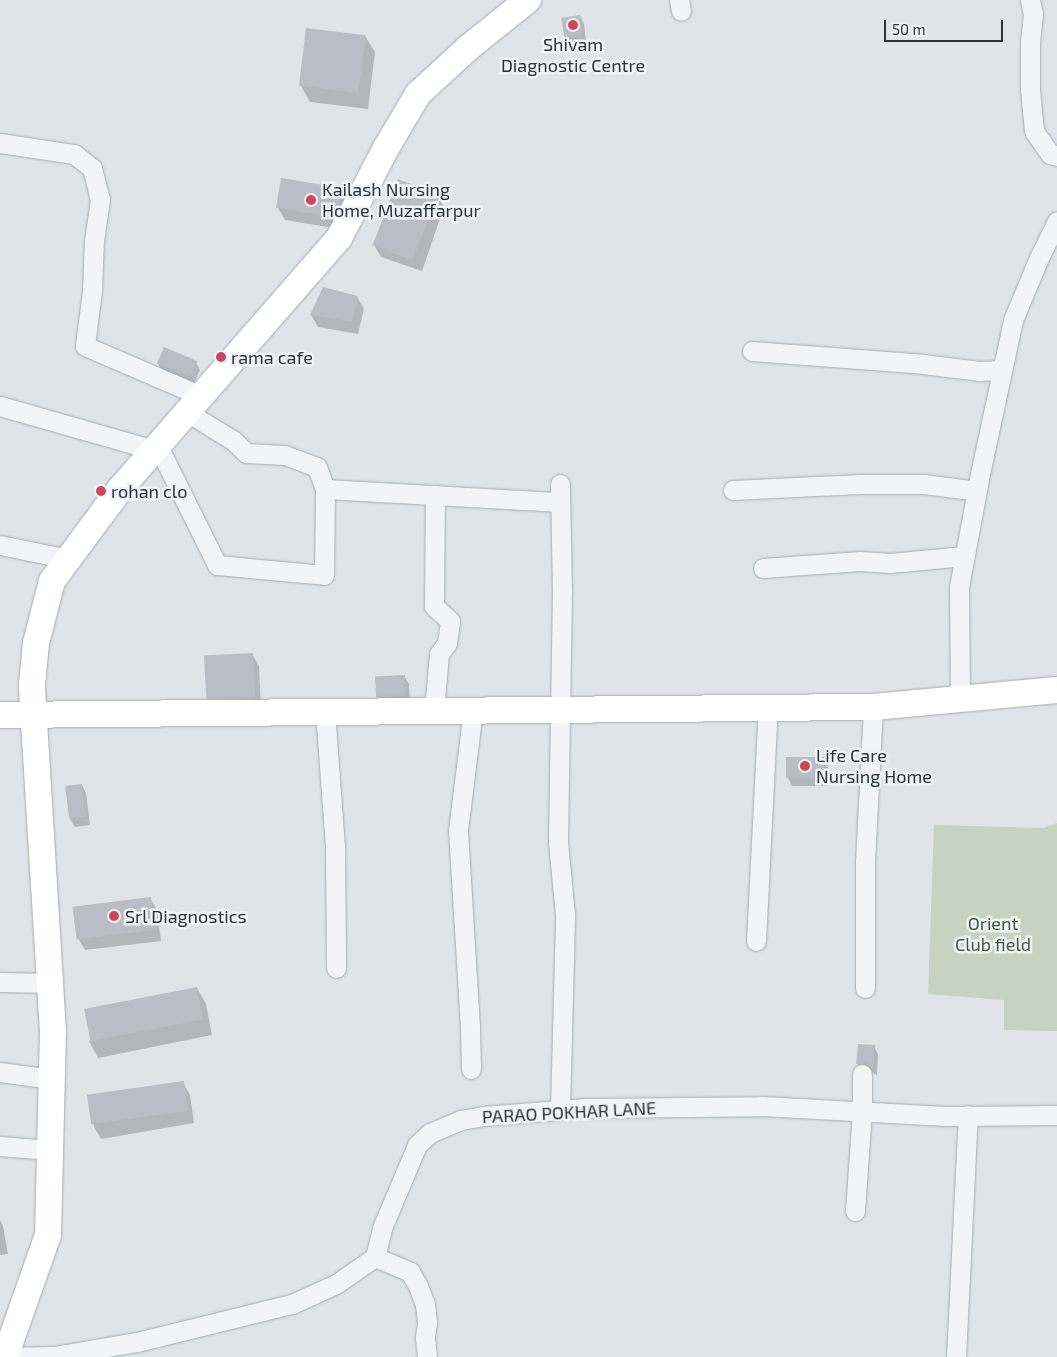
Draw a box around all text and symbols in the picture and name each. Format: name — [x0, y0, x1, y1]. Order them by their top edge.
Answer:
scale bar — [887, 10, 1006, 42]
marker: Shivam Diagnostic Centre — [566, 18, 580, 32]
text: 50 m — [892, 20, 926, 38]
place label: Shivam Diagnostic Centre — [501, 34, 645, 76]
place label: Kailash Nursing Home, Muzaffarpur — [322, 179, 481, 222]
marker: Kailash Nursing Home, Muzaffarpur — [304, 193, 318, 207]
place label: rama cafe — [231, 346, 313, 368]
marker: rama cafe — [215, 351, 227, 363]
place label: rohan clo — [111, 480, 187, 502]
marker: rohan clo — [95, 485, 107, 497]
place label: Life Care Nursing Home — [816, 745, 932, 788]
marker: Life Care Nursing Home — [798, 759, 812, 773]
place label: Srl Diagnostics — [125, 905, 247, 927]
marker: Srl Diagnostics — [107, 909, 121, 923]
park label: Orient Club field — [955, 913, 1031, 956]
street label: PARAO POKHAR LANE — [481, 1097, 657, 1127]

